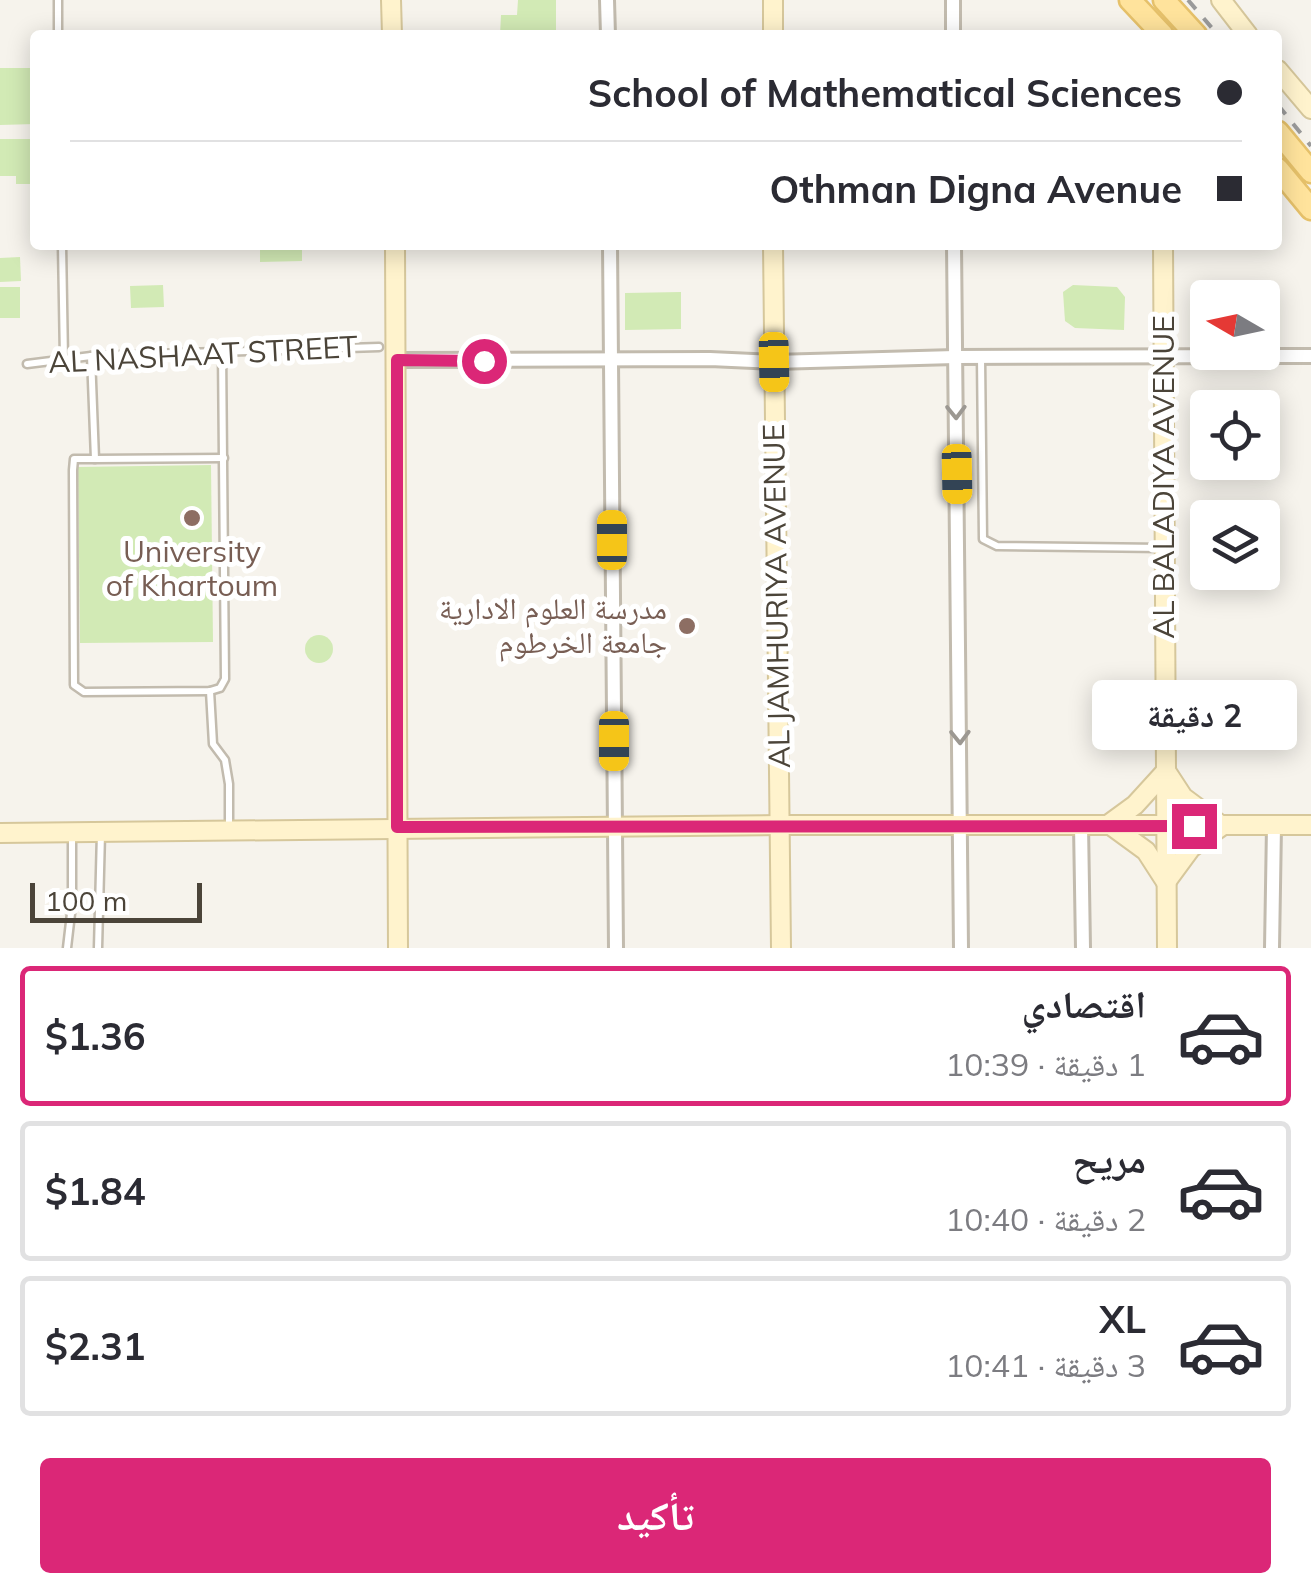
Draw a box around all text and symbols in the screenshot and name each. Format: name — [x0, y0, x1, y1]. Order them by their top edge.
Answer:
text: School of Mathematical Sciences — [588, 69, 1182, 117]
text: Othman Digna Avenue — [769, 165, 1182, 213]
north arrow — [1190, 280, 1280, 370]
map controls — [1190, 280, 1280, 590]
street label: AL BALADIYA AVENUE — [1144, 315, 1182, 639]
street label: AL NASHAAT STREET — [47, 327, 359, 381]
car — [758, 332, 790, 392]
route start — [462, 339, 507, 384]
button: locate — [1190, 390, 1280, 480]
one-way arrow — [945, 406, 967, 421]
street label: AL JAMHURIYA AVENUE — [754, 424, 798, 769]
car — [941, 444, 973, 504]
button: layers — [1190, 500, 1280, 590]
marker: University of Khartoum — [181, 507, 203, 529]
car — [597, 510, 627, 570]
place label: University of Khartoum — [106, 532, 278, 604]
place label: مدرسة العلوم الادارية جامعة الخرطوم — [439, 589, 667, 662]
marker: مدرسة العلوم الادارية جامعة الخرطوم — [676, 615, 698, 637]
callout: 2 دقيقة — [1092, 681, 1296, 751]
text: 2 دقيقة — [1147, 695, 1242, 735]
car — [599, 711, 629, 771]
one-way arrow — [949, 730, 971, 746]
route end — [1172, 804, 1217, 849]
scale bar — [30, 878, 202, 923]
text: 100 m — [45, 883, 127, 918]
text: اقتصادي — [1022, 980, 1146, 1028]
icon: car — [1176, 991, 1266, 1081]
text: $1.36 — [45, 1012, 146, 1060]
text: 1 دقيقة · 10:39 — [945, 1044, 1146, 1084]
text: مريح — [1072, 1135, 1146, 1183]
icon: car — [1176, 1146, 1266, 1236]
text: $1.84 — [45, 1167, 146, 1215]
text: 2 دقيقة · 10:40 — [945, 1199, 1146, 1239]
text: XL — [1099, 1295, 1146, 1343]
icon: car — [1176, 1301, 1266, 1391]
text: $2.31 — [45, 1322, 146, 1370]
text: 3 دقيقة · 10:41 — [945, 1345, 1146, 1385]
button: تأكيد — [40, 1458, 1271, 1573]

